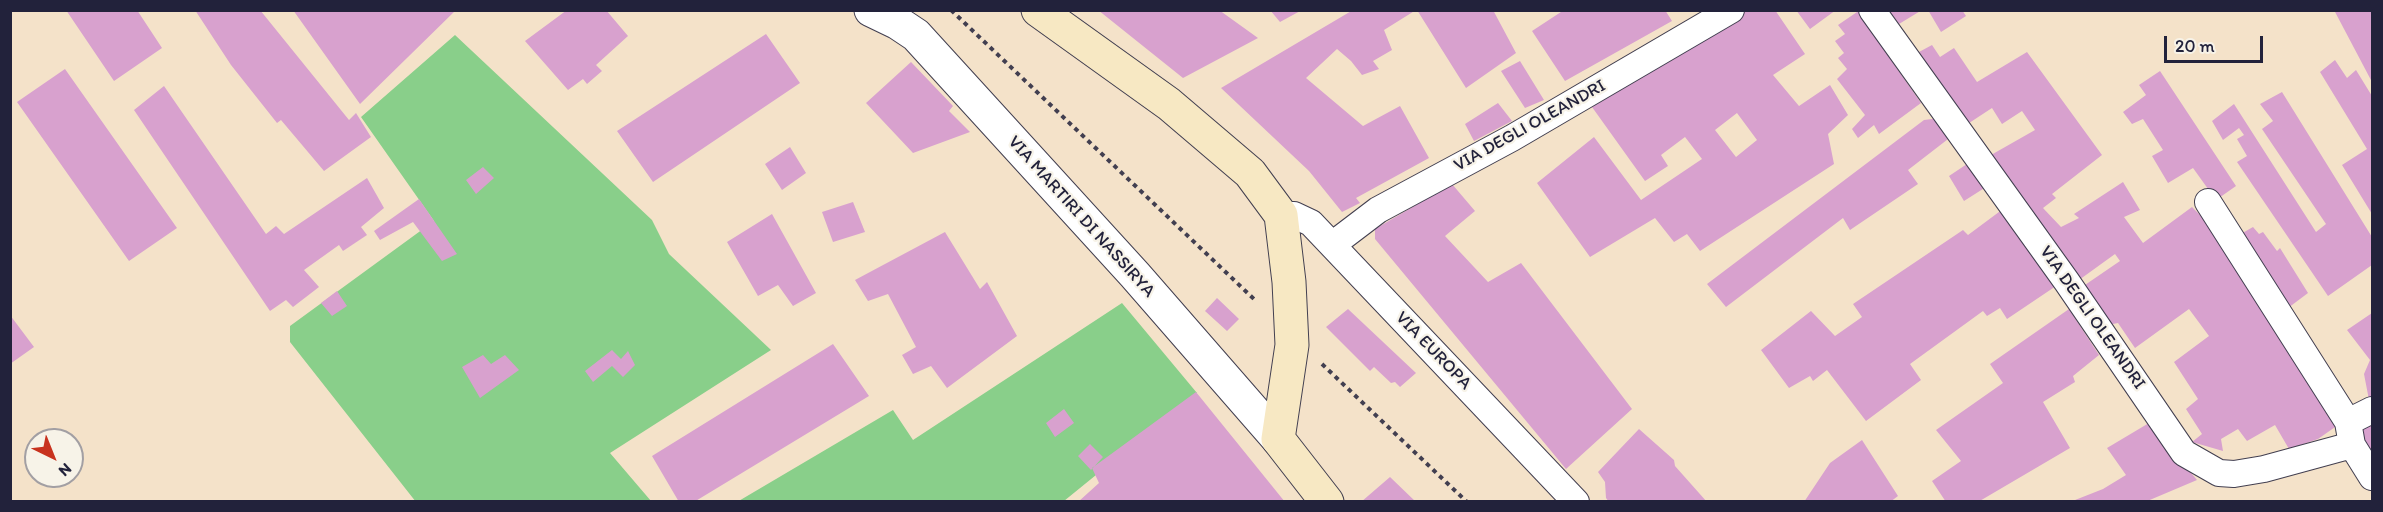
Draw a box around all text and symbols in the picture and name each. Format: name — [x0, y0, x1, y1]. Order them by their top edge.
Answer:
scale bar — [2167, 24, 2266, 62]
text: 20 m — [2175, 35, 2215, 57]
street label: VIA DEGLI OLEANDRI — [1450, 75, 1610, 177]
street label: VIA MARTIRI DI NASSIRYA — [1003, 132, 1159, 302]
street label: VIA DEGLI OLEANDRI — [2034, 242, 2150, 394]
street label: VIA EUROPA — [1390, 307, 1476, 395]
north arrow — [24, 428, 84, 488]
text: N — [55, 459, 76, 481]

